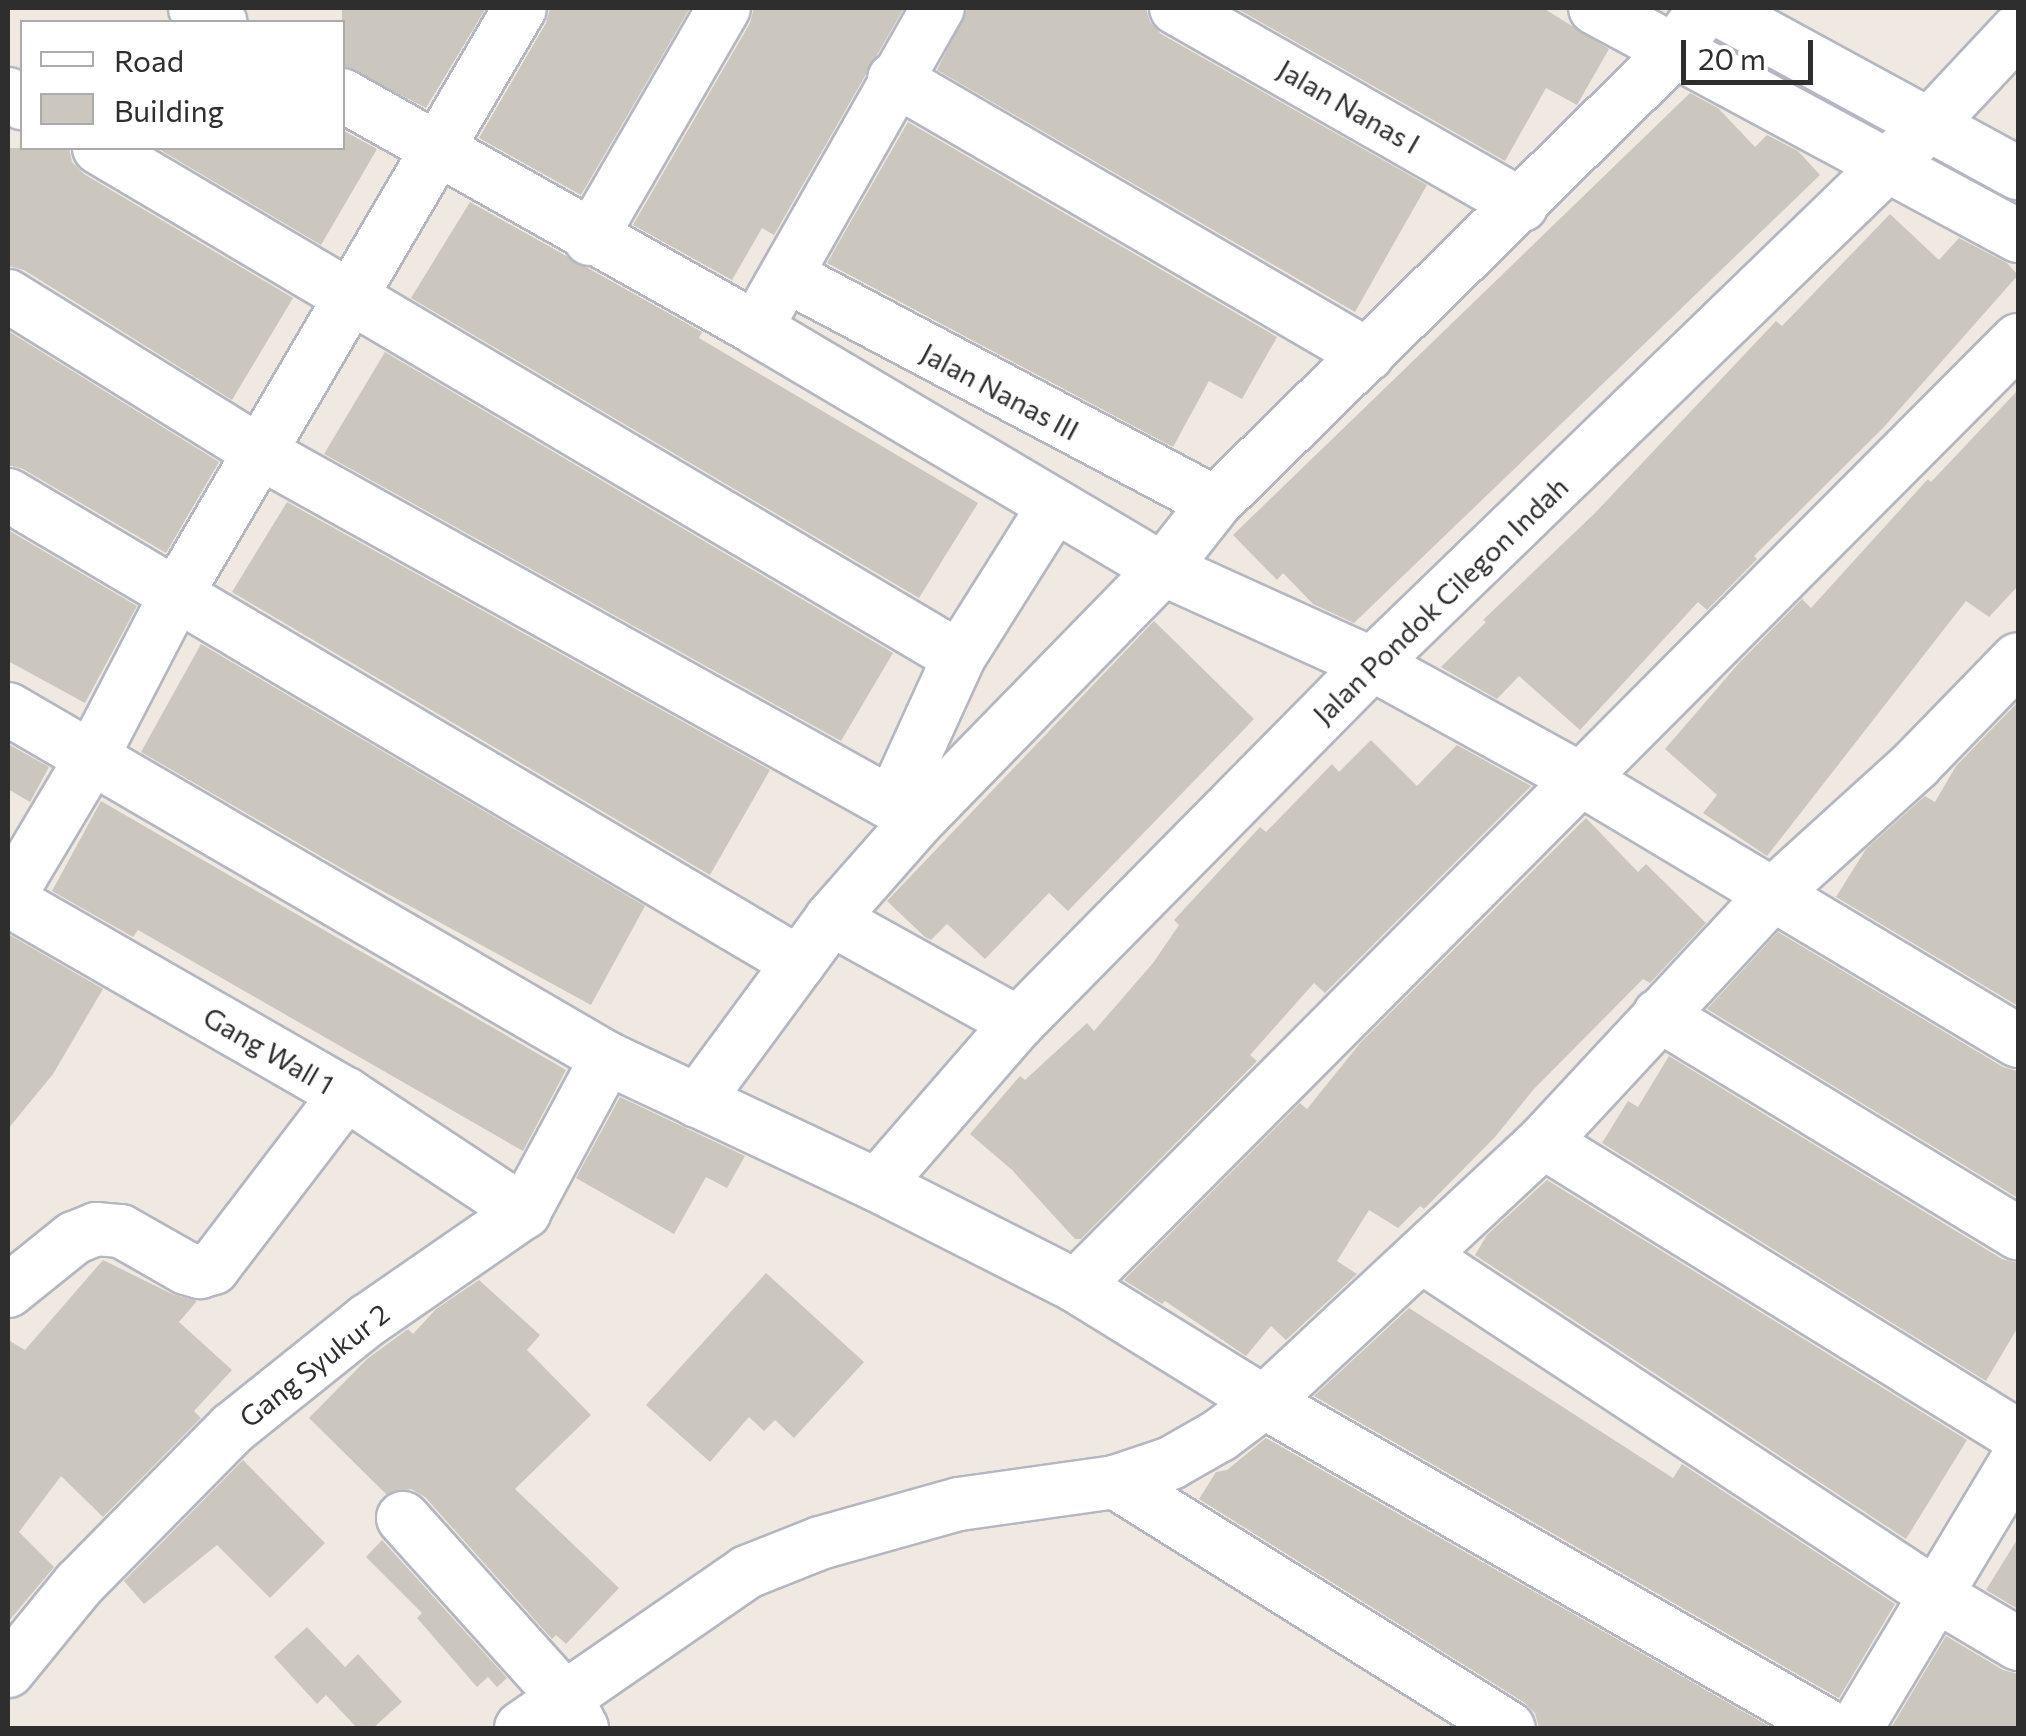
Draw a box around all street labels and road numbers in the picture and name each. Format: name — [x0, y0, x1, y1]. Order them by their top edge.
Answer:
street label: Jalan Nanas I — [1272, 52, 1426, 160]
street label: Jalan Nanas III — [915, 335, 1085, 447]
street label: Jalan Pondok Cilegon Indah — [1306, 469, 1574, 731]
street label: Gang Wall 1 — [198, 999, 340, 1101]
street label: Gang Syukur 2 — [233, 1296, 395, 1434]

